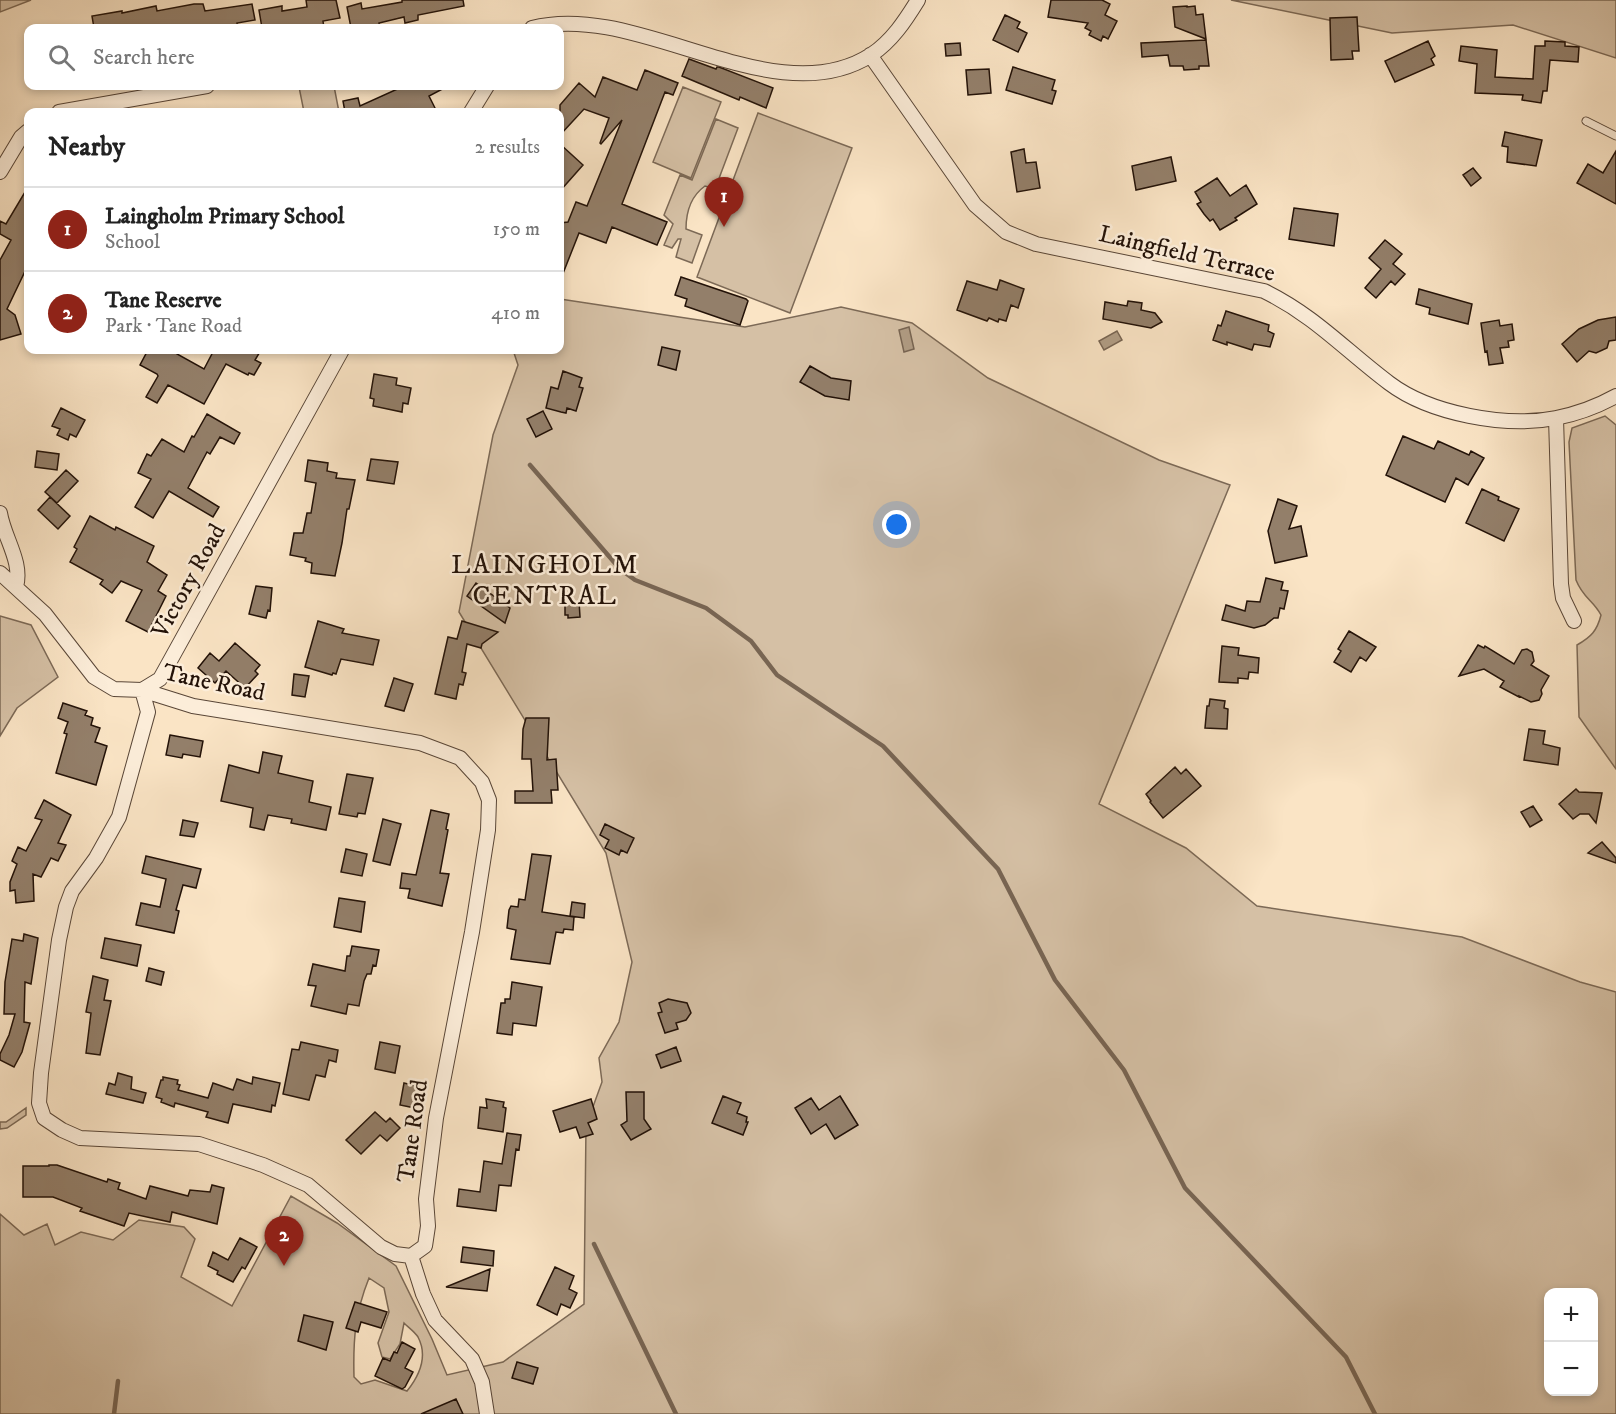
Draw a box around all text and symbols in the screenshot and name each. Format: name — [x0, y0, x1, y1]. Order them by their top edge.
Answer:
search box — [24, 24, 564, 90]
icon: search — [45, 41, 78, 74]
text: Search here — [93, 44, 195, 71]
text: Nearby — [48, 131, 125, 164]
text: 2 results — [475, 135, 540, 160]
pin: 1 — [704, 178, 744, 227]
text: Laingholm Primary School — [105, 203, 344, 230]
text: 1 — [64, 217, 71, 242]
text: 150 m — [493, 217, 540, 242]
street label: Laingfield Terrace — [1096, 219, 1278, 289]
text: School — [105, 230, 160, 255]
text: Tane Reserve — [105, 287, 222, 314]
text: 2 — [63, 301, 72, 326]
text: 410 m — [491, 301, 540, 326]
text: Park · Tane Road — [105, 314, 242, 339]
your location — [882, 510, 911, 539]
street label: Victory Road — [145, 519, 233, 644]
district label: LAINGHOLM CENTRAL — [451, 548, 639, 613]
street label: Tane Road — [160, 658, 268, 708]
street label: Tane Road — [391, 1078, 435, 1184]
pin: 2 — [264, 1216, 304, 1266]
map controls — [1544, 1288, 1598, 1396]
button: + — [1544, 1288, 1598, 1342]
button: − — [1544, 1342, 1598, 1396]

